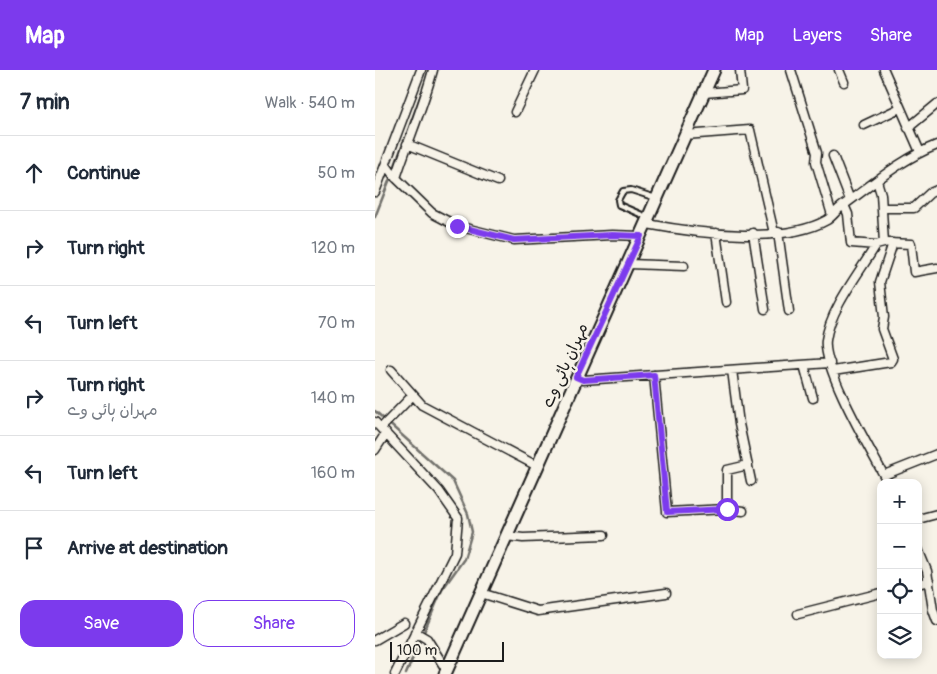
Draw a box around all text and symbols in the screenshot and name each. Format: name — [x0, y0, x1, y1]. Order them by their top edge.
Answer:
text: Map — [25, 21, 65, 50]
text: Map — [735, 24, 764, 47]
text: Layers — [792, 24, 842, 47]
text: Share — [870, 24, 912, 47]
text: 7 min — [20, 89, 70, 116]
text: Walk · 540 m — [265, 93, 355, 113]
icon: ahead — [20, 159, 48, 187]
text: Continue — [67, 161, 140, 185]
text: 50 m — [318, 163, 355, 183]
route end — [446, 215, 469, 238]
icon: right — [20, 234, 48, 262]
text: Turn right — [67, 236, 145, 260]
text: 120 m — [311, 238, 355, 258]
icon: left — [20, 309, 48, 337]
text: Turn left — [67, 311, 137, 335]
text: 70 m — [318, 313, 355, 333]
street label: مہران ہائی وے — [537, 320, 594, 412]
text: Turn right — [67, 373, 145, 397]
icon: right — [20, 384, 48, 412]
text: 140 m — [311, 388, 355, 408]
text: مہران ہائی وے — [67, 400, 158, 420]
icon: left — [20, 459, 48, 487]
text: Turn left — [67, 461, 137, 485]
text: 160 m — [311, 463, 355, 483]
map controls — [877, 479, 922, 659]
button: + — [877, 479, 922, 524]
route start — [716, 498, 739, 521]
button: − — [877, 524, 922, 569]
icon: arrive — [20, 534, 48, 562]
text: Arrive at destination — [67, 536, 228, 560]
button: locate — [877, 569, 922, 614]
button: Save — [20, 600, 183, 647]
button: Share — [193, 600, 355, 647]
button: layers — [877, 614, 922, 659]
scale bar — [390, 639, 504, 662]
text: 100 m — [397, 642, 437, 659]

